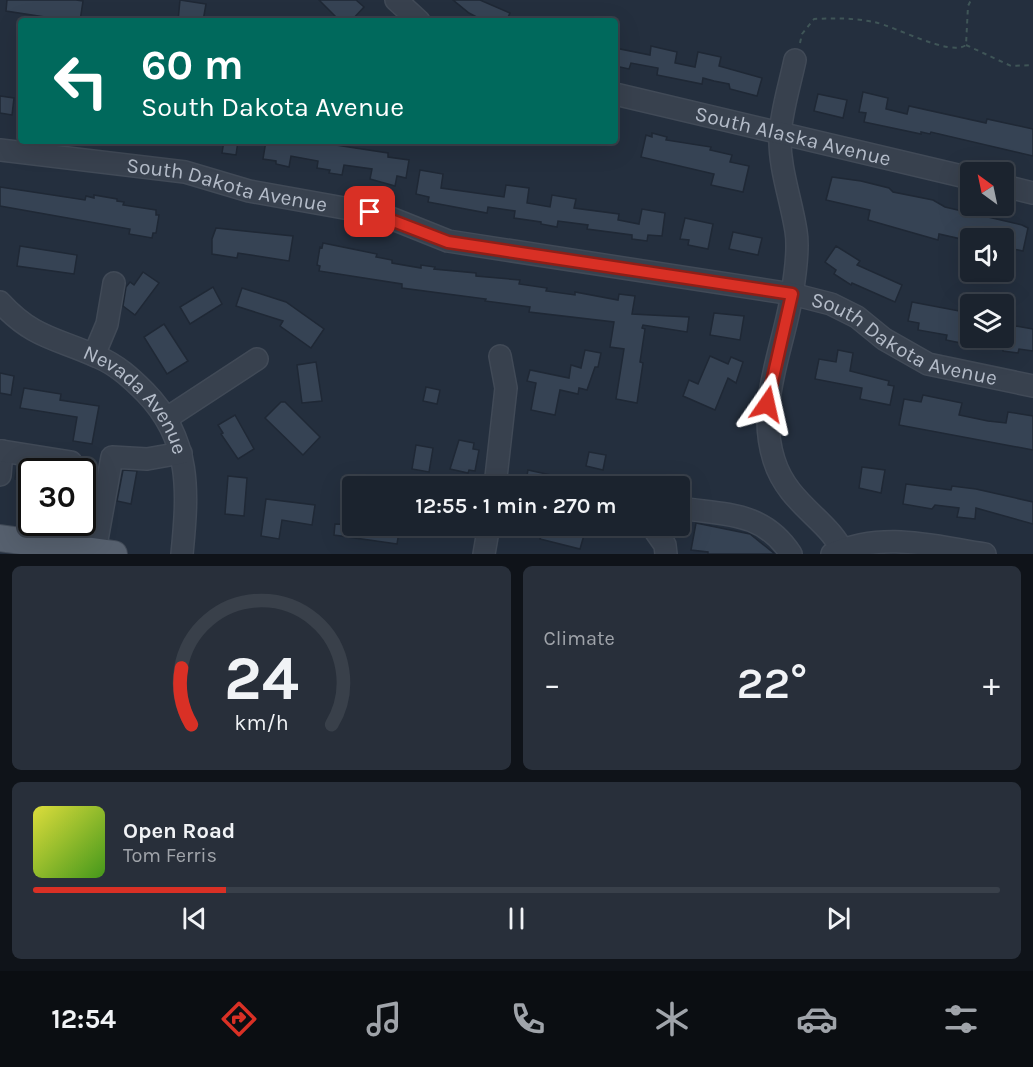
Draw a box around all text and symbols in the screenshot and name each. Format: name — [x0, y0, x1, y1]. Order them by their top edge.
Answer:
text: 60 m — [141, 40, 244, 90]
icon: left — [42, 42, 120, 120]
text: South Dakota Avenue — [141, 91, 404, 123]
street label: South Alaska Avenue — [693, 101, 893, 171]
street label: South Dakota Avenue — [125, 153, 329, 217]
north arrow — [960, 162, 1014, 216]
map controls — [960, 162, 1014, 348]
pin — [344, 186, 395, 237]
icon: arrive — [353, 195, 386, 228]
button: sound — [960, 228, 1014, 282]
street label: South Dakota Avenue — [809, 287, 999, 390]
button: layers — [960, 294, 1014, 348]
street label: Nevada Avenue — [80, 340, 192, 457]
position arrow — [735, 372, 799, 436]
speed limit sign: 30 — [18, 458, 96, 536]
text: 12:55 · 1 min · 270 m — [415, 493, 617, 519]
text: Climate — [544, 627, 615, 650]
text: 24 — [224, 642, 299, 715]
text: 22° — [736, 657, 807, 709]
text: − — [544, 665, 561, 703]
text: + — [983, 665, 1000, 703]
text: km/h — [234, 710, 288, 735]
text: Open Road — [123, 818, 235, 844]
text: Tom Ferris — [123, 844, 217, 867]
icon: previous — [178, 902, 211, 935]
icon: pause — [500, 902, 533, 935]
icon: next — [822, 902, 855, 935]
icon: directions — [218, 998, 260, 1040]
icon: music — [363, 998, 405, 1040]
icon: phone — [507, 998, 549, 1040]
icon: climate — [651, 998, 693, 1040]
icon: car — [796, 998, 838, 1040]
icon: filters — [940, 998, 982, 1040]
text: 12:54 — [51, 1003, 116, 1035]

